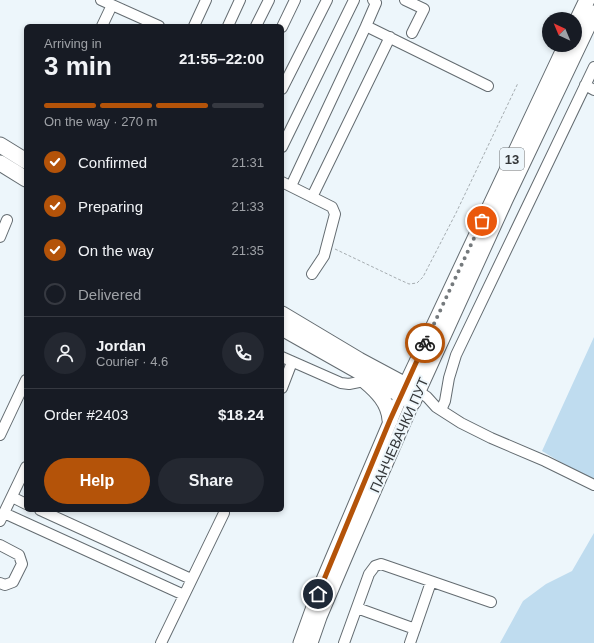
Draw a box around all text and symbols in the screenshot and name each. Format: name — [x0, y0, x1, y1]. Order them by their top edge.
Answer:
north arrow — [542, 12, 582, 52]
map controls — [542, 12, 582, 52]
text: Arriving in — [44, 36, 102, 51]
text: 21:55–22:00 — [179, 50, 264, 67]
text: 3 min — [44, 51, 112, 81]
text: On the way · 270 m — [44, 114, 157, 129]
road number: 13 — [500, 148, 524, 170]
icon: check — [44, 151, 66, 173]
text: Confirmed — [78, 154, 147, 171]
text: 21:31 — [231, 155, 264, 170]
icon: check — [44, 195, 66, 217]
text: Preparing — [78, 198, 143, 215]
text: 21:33 — [231, 199, 264, 214]
pin — [465, 204, 499, 238]
icon: bag — [471, 210, 493, 232]
icon: check — [44, 239, 66, 261]
text: On the way — [78, 242, 154, 259]
text: 21:35 — [231, 243, 264, 258]
text: Delivered — [78, 286, 141, 303]
courier — [405, 323, 445, 363]
button: person — [44, 332, 86, 374]
button: phone — [222, 332, 264, 374]
icon: bike — [414, 332, 436, 354]
text: Jordan — [96, 337, 146, 354]
text: Courier · 4.6 — [96, 354, 168, 369]
street label: ПАНЧЕВАЧКИ ПУТ — [366, 375, 432, 495]
text: Order #2403 — [44, 406, 128, 423]
text: $18.24 — [218, 406, 264, 423]
button: Help — [44, 458, 150, 504]
button: Share — [158, 458, 264, 504]
pin — [301, 577, 335, 611]
icon: home — [307, 583, 329, 605]

